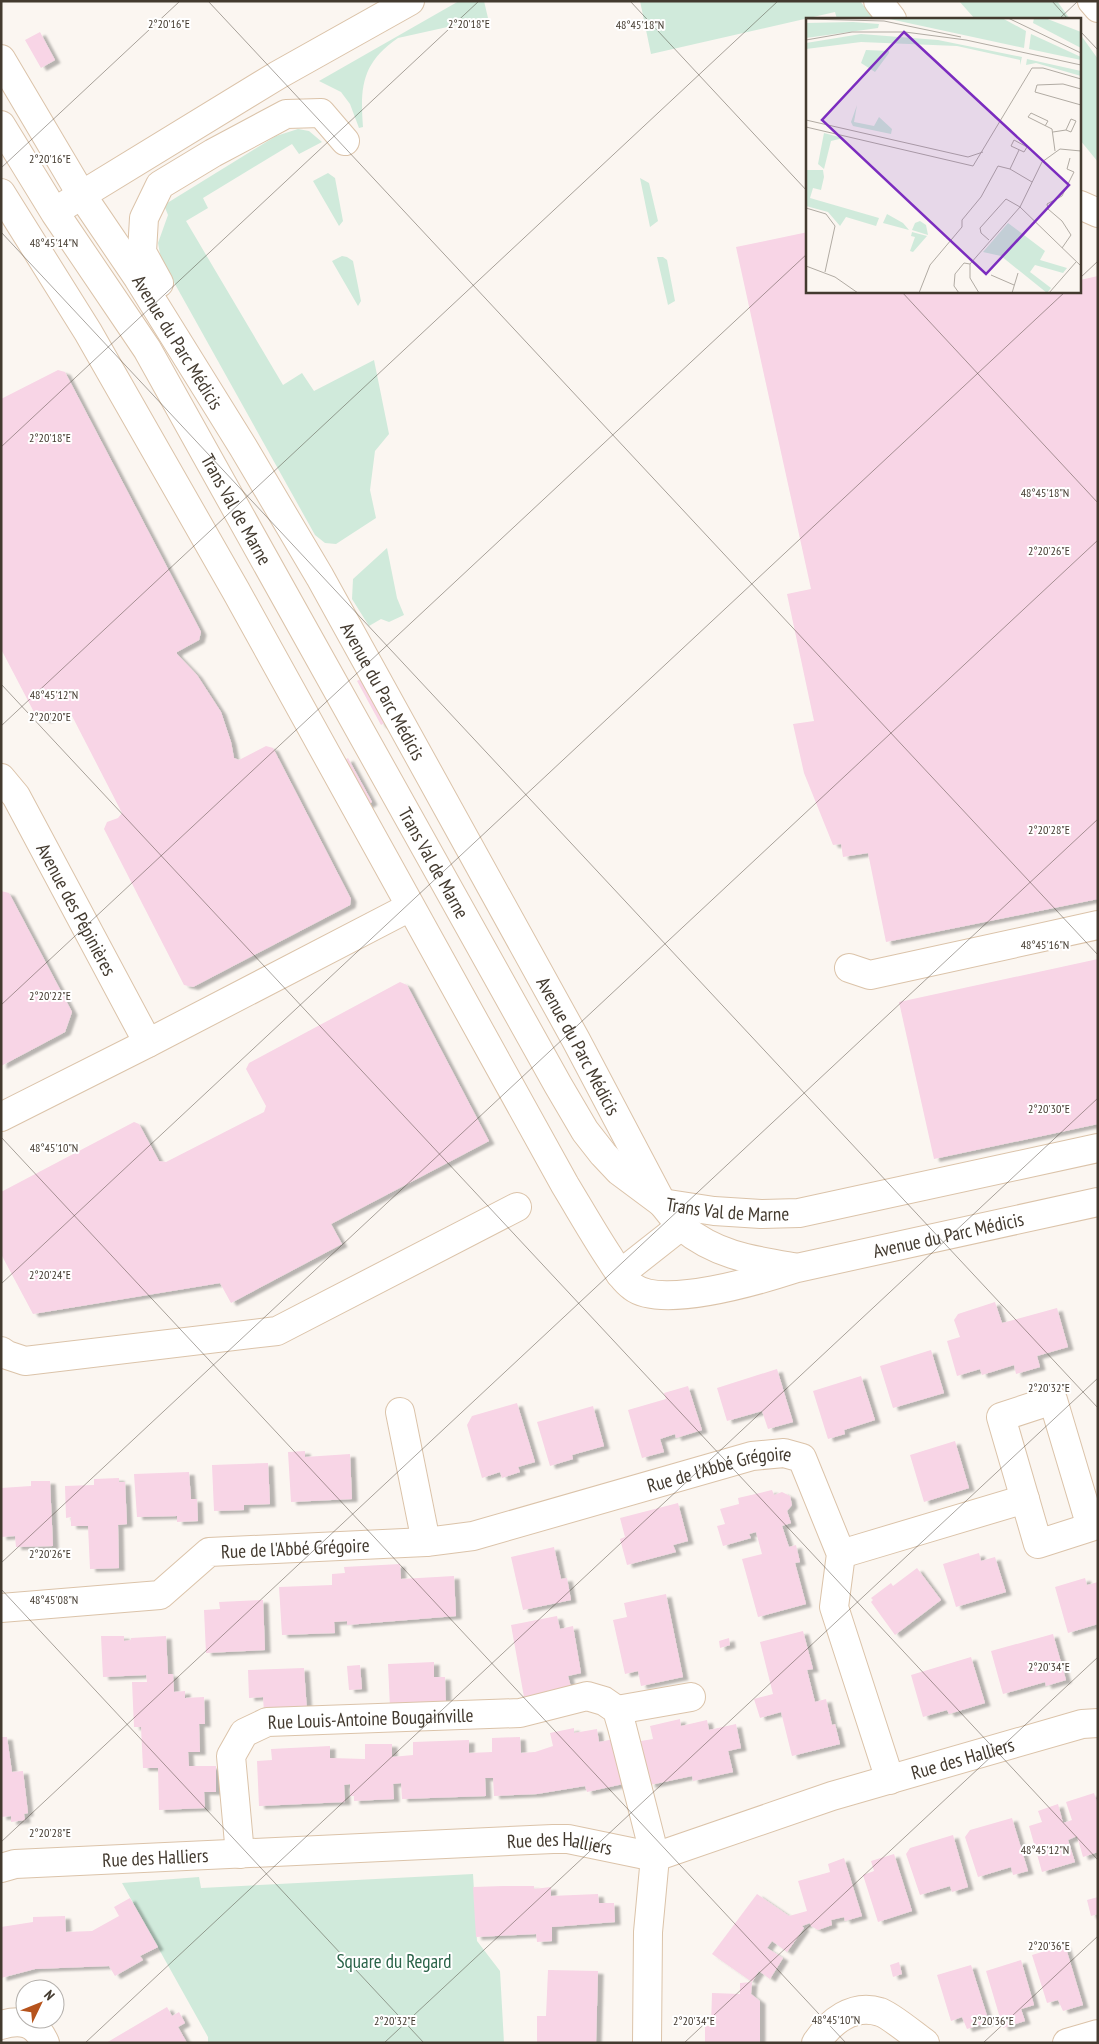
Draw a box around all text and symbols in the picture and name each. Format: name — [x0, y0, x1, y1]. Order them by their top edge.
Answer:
text: 2°20'16"E — [148, 16, 190, 31]
text: 2°20'18"E — [448, 16, 490, 31]
text: 48°45'18"N — [616, 17, 664, 32]
inset map — [806, 18, 1082, 292]
text: 2°20'16"E — [29, 151, 71, 166]
text: 48°45'14"N — [30, 235, 78, 250]
street label: Avenue du Parc Médicis — [127, 271, 229, 414]
text: 2°20'18"E — [29, 430, 71, 445]
street label: Trans Val de Marne — [196, 450, 277, 569]
text: 48°45'18"N — [1021, 485, 1069, 500]
text: 2°20'26"E — [1028, 543, 1070, 558]
street label: Avenue du Parc Médicis — [335, 618, 431, 764]
text: 48°45'12"N — [30, 687, 78, 702]
text: 2°20'20"E — [29, 709, 71, 724]
street label: Trans Val de Marne — [393, 803, 475, 923]
text: 2°20'28"E — [1028, 822, 1070, 837]
street label: Avenue des Pépinières — [31, 839, 122, 980]
text: 48°45'16"N — [1021, 937, 1069, 952]
street label: Avenue du Parc Médicis — [531, 973, 625, 1119]
text: 2°20'22"E — [29, 988, 71, 1003]
text: 2°20'30"E — [1028, 1101, 1070, 1116]
text: 48°45'10"N — [30, 1140, 78, 1155]
street label: Trans Val de Marne — [664, 1192, 790, 1226]
street label: Avenue du Parc Médicis — [871, 1207, 1026, 1263]
text: 2°20'24"E — [29, 1267, 71, 1282]
text: 2°20'32"E — [1028, 1380, 1070, 1395]
street label: Rue de l'Abbé Grégoire — [644, 1441, 795, 1498]
street label: Rue de l'Abbé Grégoire — [220, 1533, 370, 1563]
text: 2°20'26"E — [29, 1546, 71, 1561]
text: 48°45'08"N — [30, 1592, 78, 1607]
text: 2°20'34"E — [1028, 1659, 1070, 1674]
street label: Rue Louis-Antoine Bougainville — [267, 1703, 474, 1734]
street label: Rue des Halliers — [908, 1732, 1017, 1785]
text: 2°20'28"E — [29, 1825, 71, 1840]
street label: Rue des Halliers — [506, 1827, 614, 1860]
text: 48°45'12"N — [1021, 1842, 1069, 1857]
street label: Rue des Halliers — [102, 1843, 209, 1872]
text: 2°20'36"E — [1028, 1938, 1070, 1953]
park label: Square du Regard — [336, 1949, 452, 1973]
north arrow — [15, 1979, 65, 2029]
text: N — [40, 1986, 59, 2004]
text: 48°45'10"N — [812, 2012, 860, 2027]
text: 2°20'32"E — [374, 2013, 416, 2028]
text: 2°20'34"E — [673, 2013, 715, 2028]
text: 2°20'36"E — [972, 2013, 1014, 2028]

